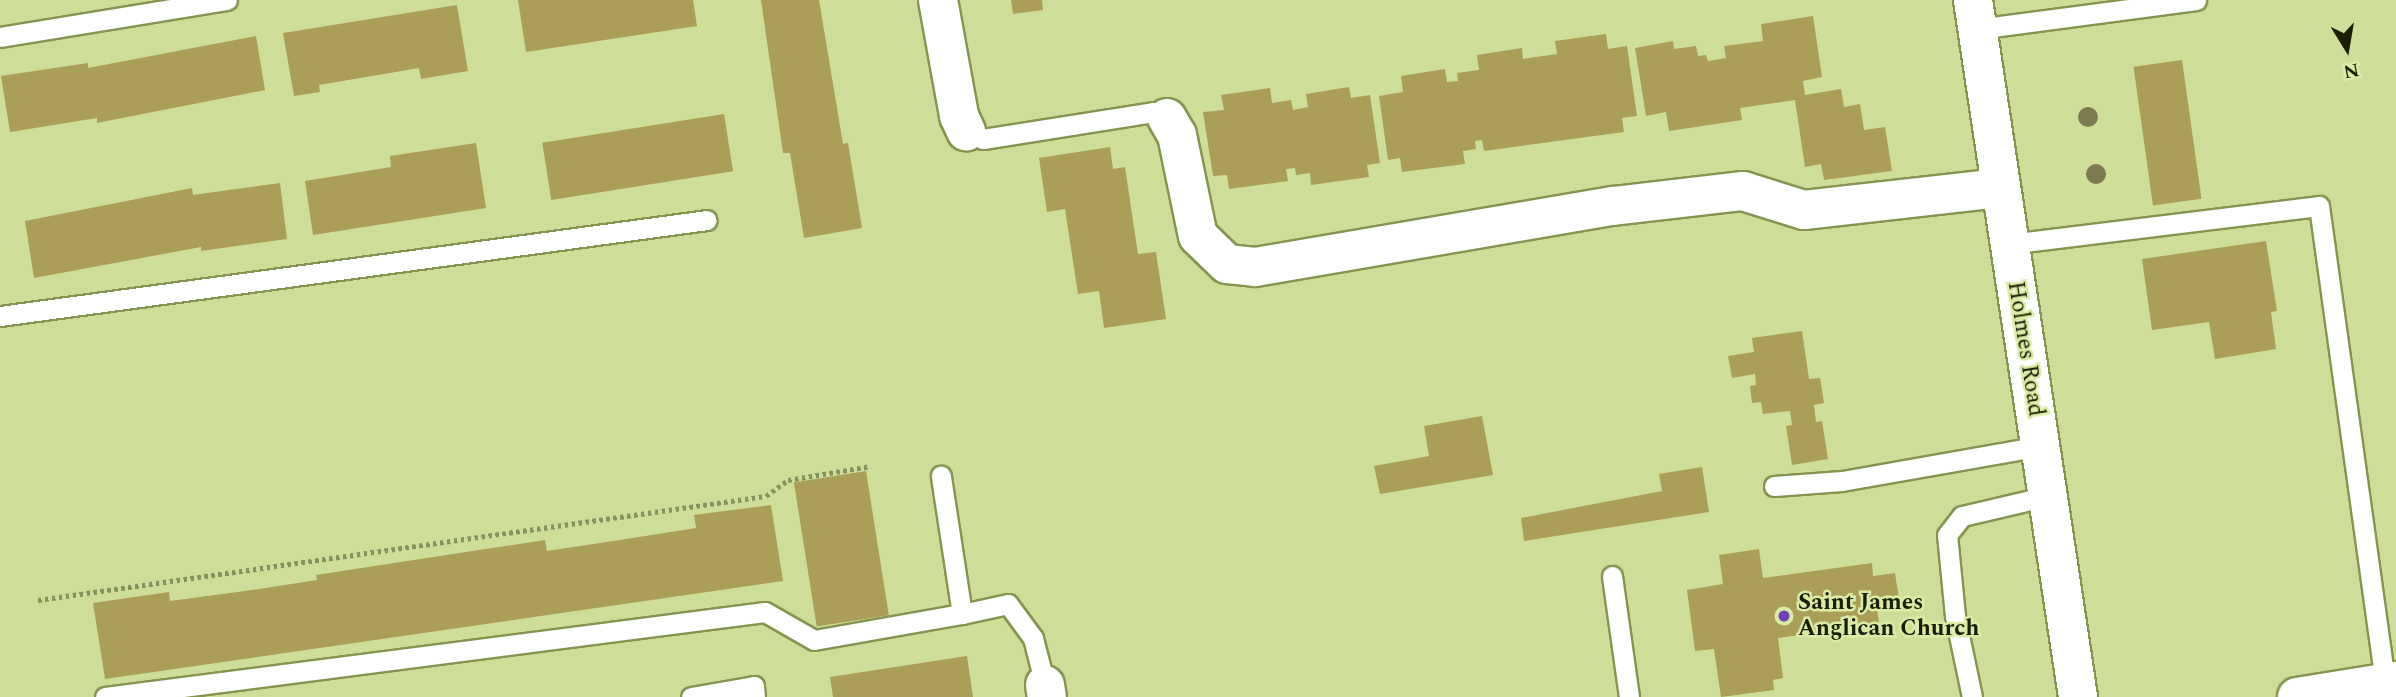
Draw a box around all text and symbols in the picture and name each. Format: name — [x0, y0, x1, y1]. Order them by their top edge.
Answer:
north arrow — [2312, 14, 2382, 84]
text: N — [2341, 54, 2361, 86]
street label: Holmes Road — [2001, 280, 2049, 418]
place label: Saint James Anglican Church — [1798, 589, 1979, 643]
marker: Saint James Anglican Church — [1776, 608, 1792, 624]

